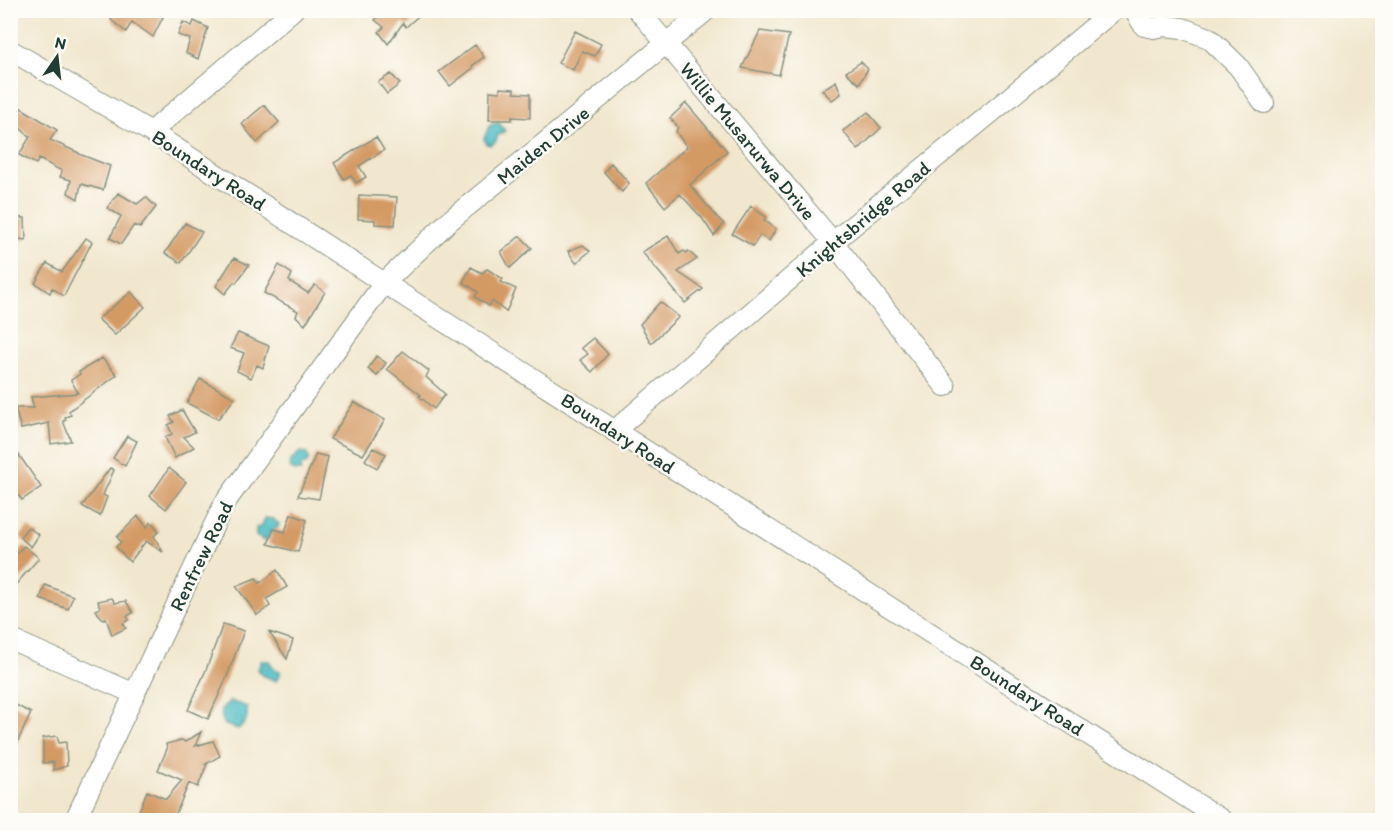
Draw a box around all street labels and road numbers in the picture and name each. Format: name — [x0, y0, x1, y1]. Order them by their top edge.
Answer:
street label: Willie Musarurwa Drive — [675, 57, 821, 225]
street label: Maiden Drive — [492, 100, 594, 190]
street label: Boundary Road — [148, 124, 271, 216]
street label: Knightsbridge Road — [791, 156, 935, 282]
street label: Boundary Road — [557, 387, 680, 479]
street label: Renfrew Road — [164, 497, 238, 615]
street label: Boundary Road — [966, 649, 1089, 741]

